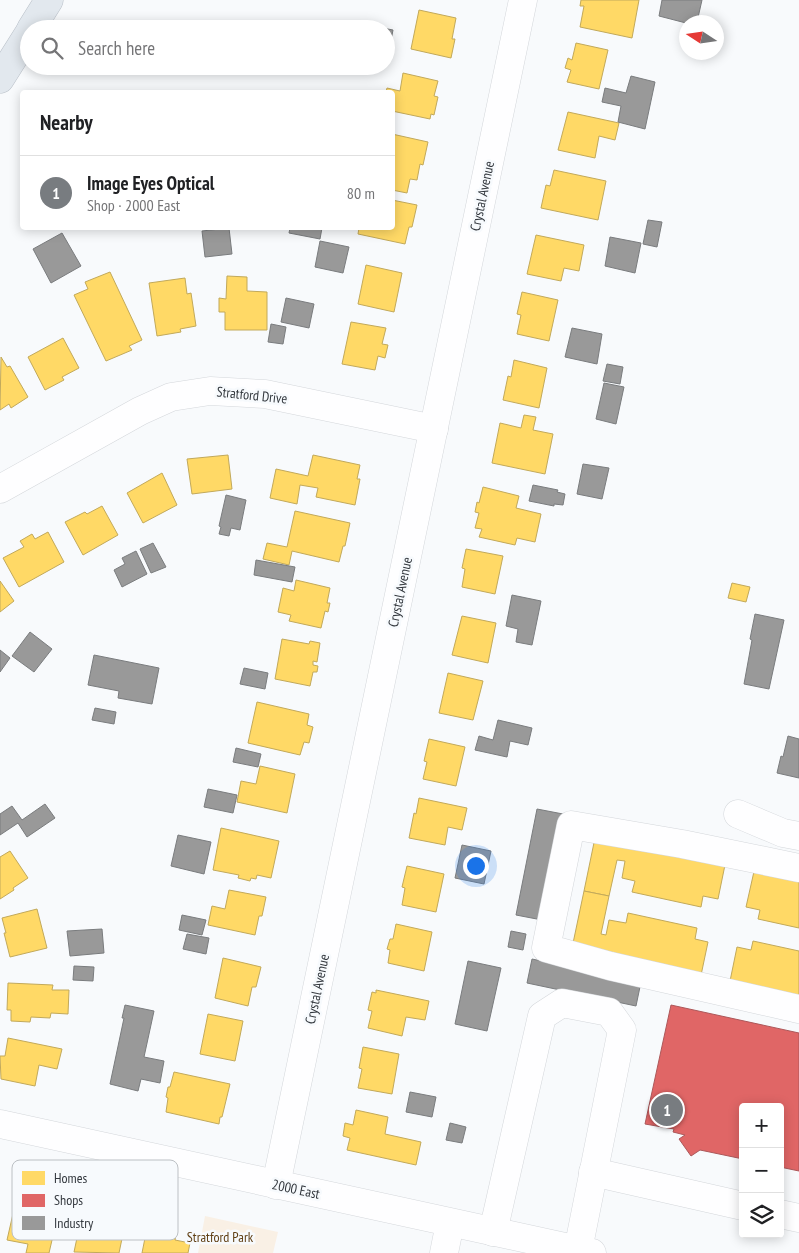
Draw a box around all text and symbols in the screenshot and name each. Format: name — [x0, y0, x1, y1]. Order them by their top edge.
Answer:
north arrow — [679, 15, 724, 60]
search box — [20, 20, 395, 75]
icon: search — [38, 34, 66, 62]
text: Search here — [78, 36, 155, 60]
text: Nearby — [40, 109, 93, 136]
street label: Crystal Avenue — [466, 159, 498, 232]
text: Image Eyes Optical — [87, 171, 214, 195]
text: 1 — [52, 183, 60, 203]
text: 80 m — [347, 183, 375, 203]
text: Shop · 2000 East — [87, 195, 180, 215]
street label: Stratford Drive — [216, 382, 288, 408]
street label: Crystal Avenue — [384, 555, 416, 628]
your location — [463, 853, 489, 879]
street label: Crystal Avenue — [301, 952, 333, 1025]
pin: 1 — [651, 1091, 683, 1129]
map controls — [739, 1103, 784, 1238]
button: + — [739, 1103, 784, 1148]
button: − — [739, 1148, 784, 1193]
legend — [12, 1160, 178, 1240]
text: Homes — [54, 1169, 87, 1187]
street label: 2000 East — [270, 1175, 322, 1203]
text: Shops — [54, 1191, 83, 1209]
button: layers — [739, 1193, 784, 1238]
text: Industry — [54, 1214, 94, 1232]
park label: Stratford Park — [187, 1228, 254, 1246]

